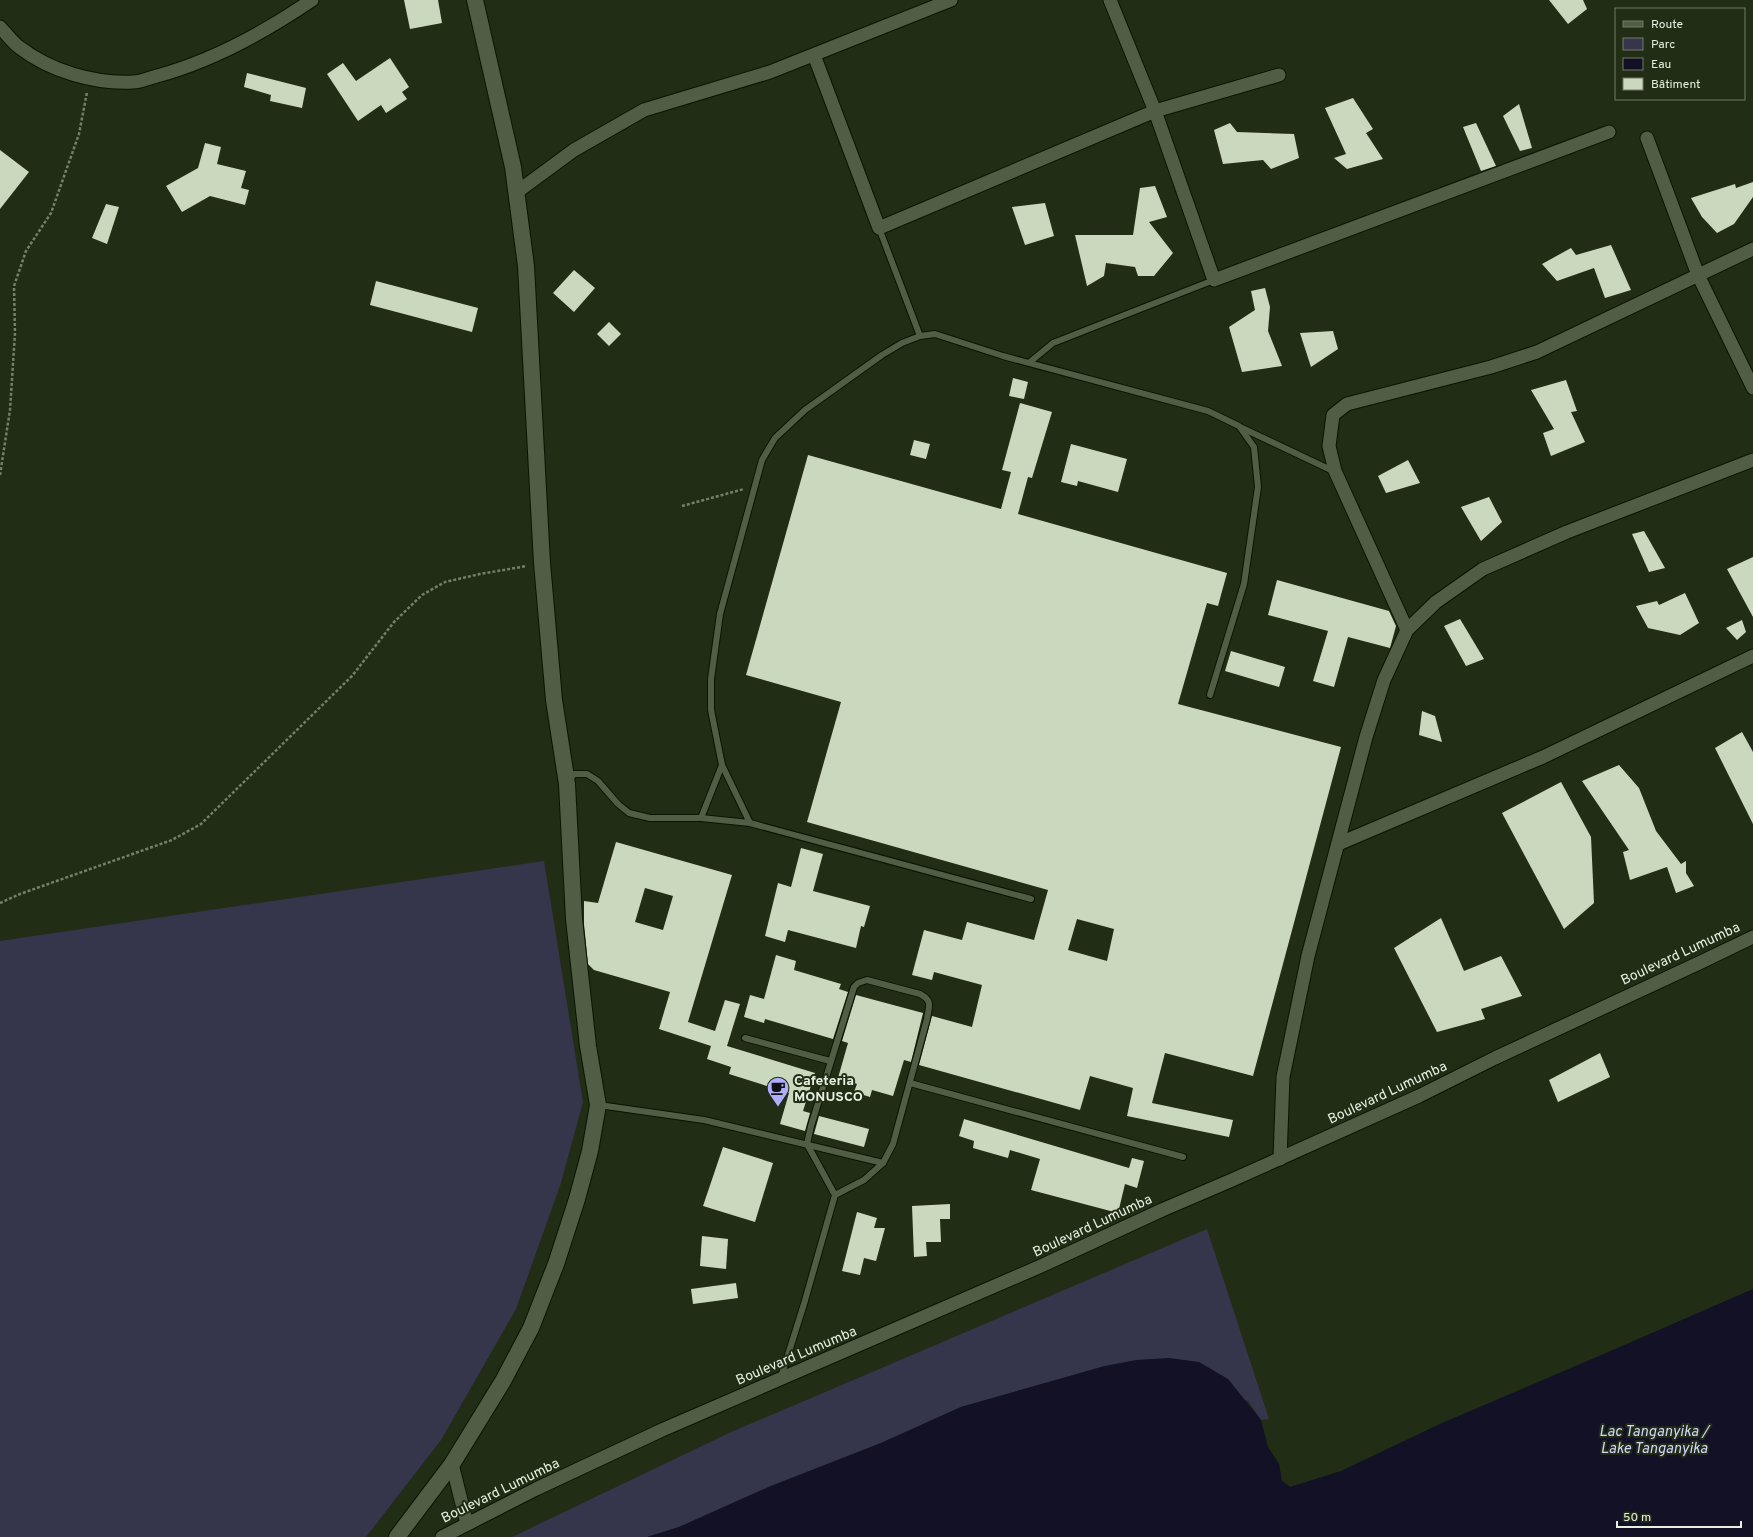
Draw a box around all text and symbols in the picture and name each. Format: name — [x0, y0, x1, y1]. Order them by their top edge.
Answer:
legend — [1615, 8, 1745, 100]
text: Route — [1651, 17, 1683, 33]
text: Parc — [1651, 37, 1675, 53]
text: Eau — [1651, 57, 1671, 73]
text: Bâtiment — [1651, 77, 1701, 93]
street label: Boulevard Lumumba — [1618, 919, 1743, 989]
street label: Boulevard Lumumba — [1325, 1058, 1450, 1128]
place label: Cafeteria MONUSCO — [794, 1073, 863, 1106]
cafe icon: Cafeteria MONUSCO — [765, 1075, 791, 1108]
street label: Boulevard Lumumba — [1030, 1191, 1155, 1261]
street label: Boulevard Lumumba — [734, 1323, 860, 1390]
water label: Lac Tanganyika / Lake Tanganyika — [1599, 1423, 1711, 1459]
street label: Boulevard Lumumba — [439, 1455, 563, 1527]
scale bar — [1617, 1503, 1741, 1529]
text: 50 m — [1623, 1510, 1651, 1526]

